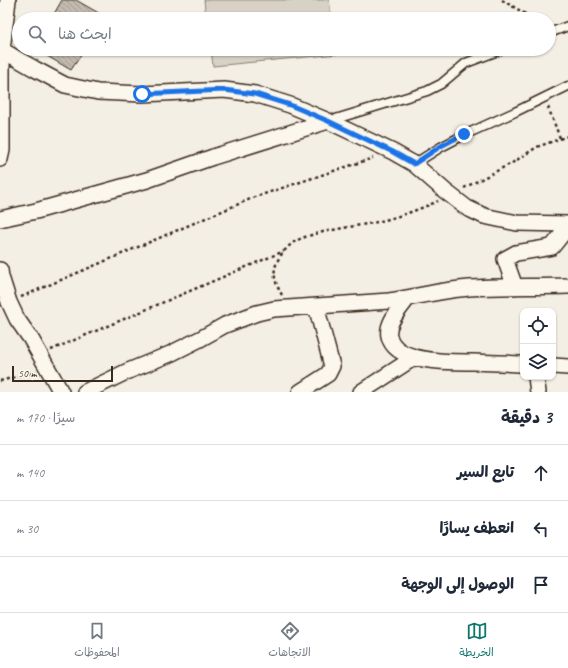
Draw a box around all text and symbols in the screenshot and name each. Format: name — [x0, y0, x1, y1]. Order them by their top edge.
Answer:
search box — [12, 12, 556, 56]
icon: search — [26, 23, 48, 45]
text: ابحث هنا — [58, 25, 112, 44]
route start — [133, 85, 151, 103]
route end — [455, 125, 473, 143]
map controls — [520, 308, 556, 380]
button: locate — [520, 308, 556, 344]
button: layers — [520, 344, 556, 380]
scale bar — [12, 364, 113, 383]
text: 50 m — [18, 366, 37, 380]
text: 3 دقيقة — [501, 407, 552, 428]
text: سيرًا · 170 m — [16, 410, 75, 426]
icon: ahead — [530, 462, 552, 484]
text: تابع السير — [457, 463, 514, 482]
text: 140 m — [16, 465, 44, 481]
icon: left — [530, 518, 552, 540]
text: انعطف يسارًا — [439, 519, 514, 538]
text: 30 m — [16, 521, 38, 537]
icon: arrive — [530, 574, 552, 596]
text: الوصول إلى الوجهة — [401, 575, 514, 594]
tab: المحفوظات — [74, 620, 120, 662]
tab: الاتجاهات — [268, 620, 311, 662]
tab: الخريطة — [459, 620, 494, 662]

